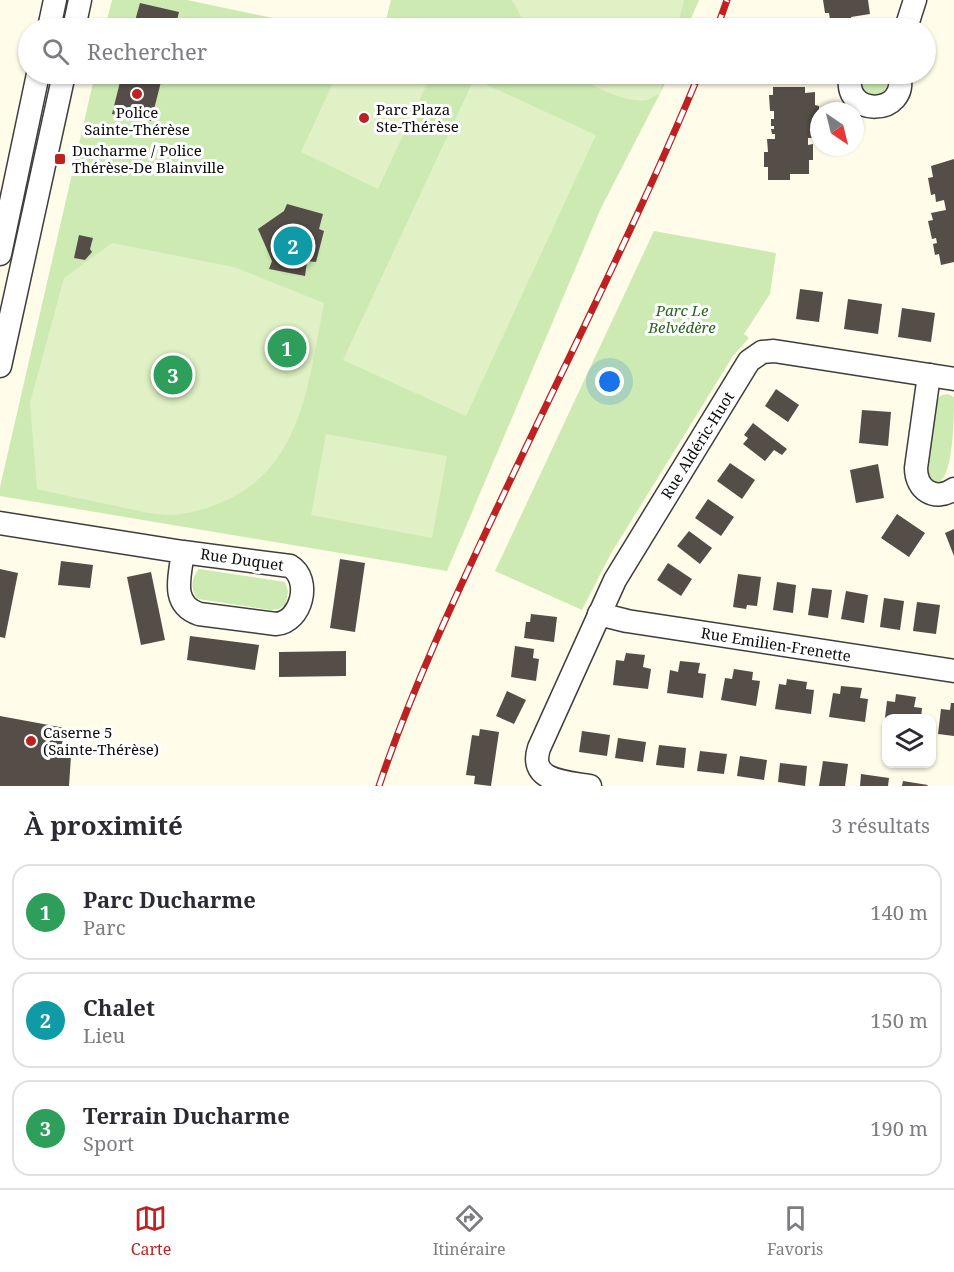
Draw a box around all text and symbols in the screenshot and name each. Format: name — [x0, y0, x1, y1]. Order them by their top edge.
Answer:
search box — [18, 18, 936, 84]
icon: search — [39, 35, 72, 68]
text: Rechercher — [87, 36, 207, 66]
marker: Police Sainte-Thérèse — [130, 87, 144, 101]
place label: Parc Plaza Ste-Thérèse — [376, 99, 459, 136]
place label: Police Sainte-Thérèse — [84, 102, 190, 139]
north arrow — [810, 102, 864, 156]
marker: Parc Plaza Ste-Thérèse — [357, 111, 371, 125]
place label: Ducharme / Police Thérèse-De Blainville — [72, 140, 224, 177]
marker: Ducharme / Police Thérèse-De Blainville — [53, 152, 67, 166]
pin: 2 — [274, 224, 312, 268]
park label: Parc Le Belvédère — [647, 300, 716, 337]
pin: 1 — [268, 326, 306, 370]
pin: 3 — [154, 352, 192, 398]
your location — [595, 367, 624, 396]
street label: Rue Aldéric-Huot — [656, 388, 738, 502]
street label: Rue Duquet — [199, 543, 285, 575]
street label: Rue Emilien-Frenette — [700, 622, 852, 666]
map controls — [882, 714, 936, 768]
button: layers — [882, 714, 936, 768]
place label: Caserne 5 (Sainte-Thérèse) — [43, 722, 159, 759]
marker: Caserne 5 (Sainte-Thérèse) — [24, 734, 38, 748]
text: À proximité — [24, 807, 183, 843]
text: 3 résultats — [831, 812, 930, 839]
text: Parc Ducharme — [83, 884, 256, 914]
text: 1 — [40, 899, 51, 926]
text: 140 m — [870, 899, 928, 926]
text: Parc — [83, 914, 126, 941]
text: Chalet — [83, 992, 155, 1022]
text: 2 — [40, 1007, 51, 1034]
text: 150 m — [870, 1007, 928, 1034]
text: Lieu — [83, 1022, 125, 1049]
text: Terrain Ducharme — [83, 1100, 290, 1130]
text: 3 — [40, 1115, 51, 1142]
text: 190 m — [870, 1115, 928, 1142]
text: Sport — [83, 1130, 134, 1157]
tab: Carte — [131, 1202, 171, 1260]
tab: Itinéraire — [433, 1202, 506, 1260]
tab: Favoris — [767, 1202, 823, 1260]

